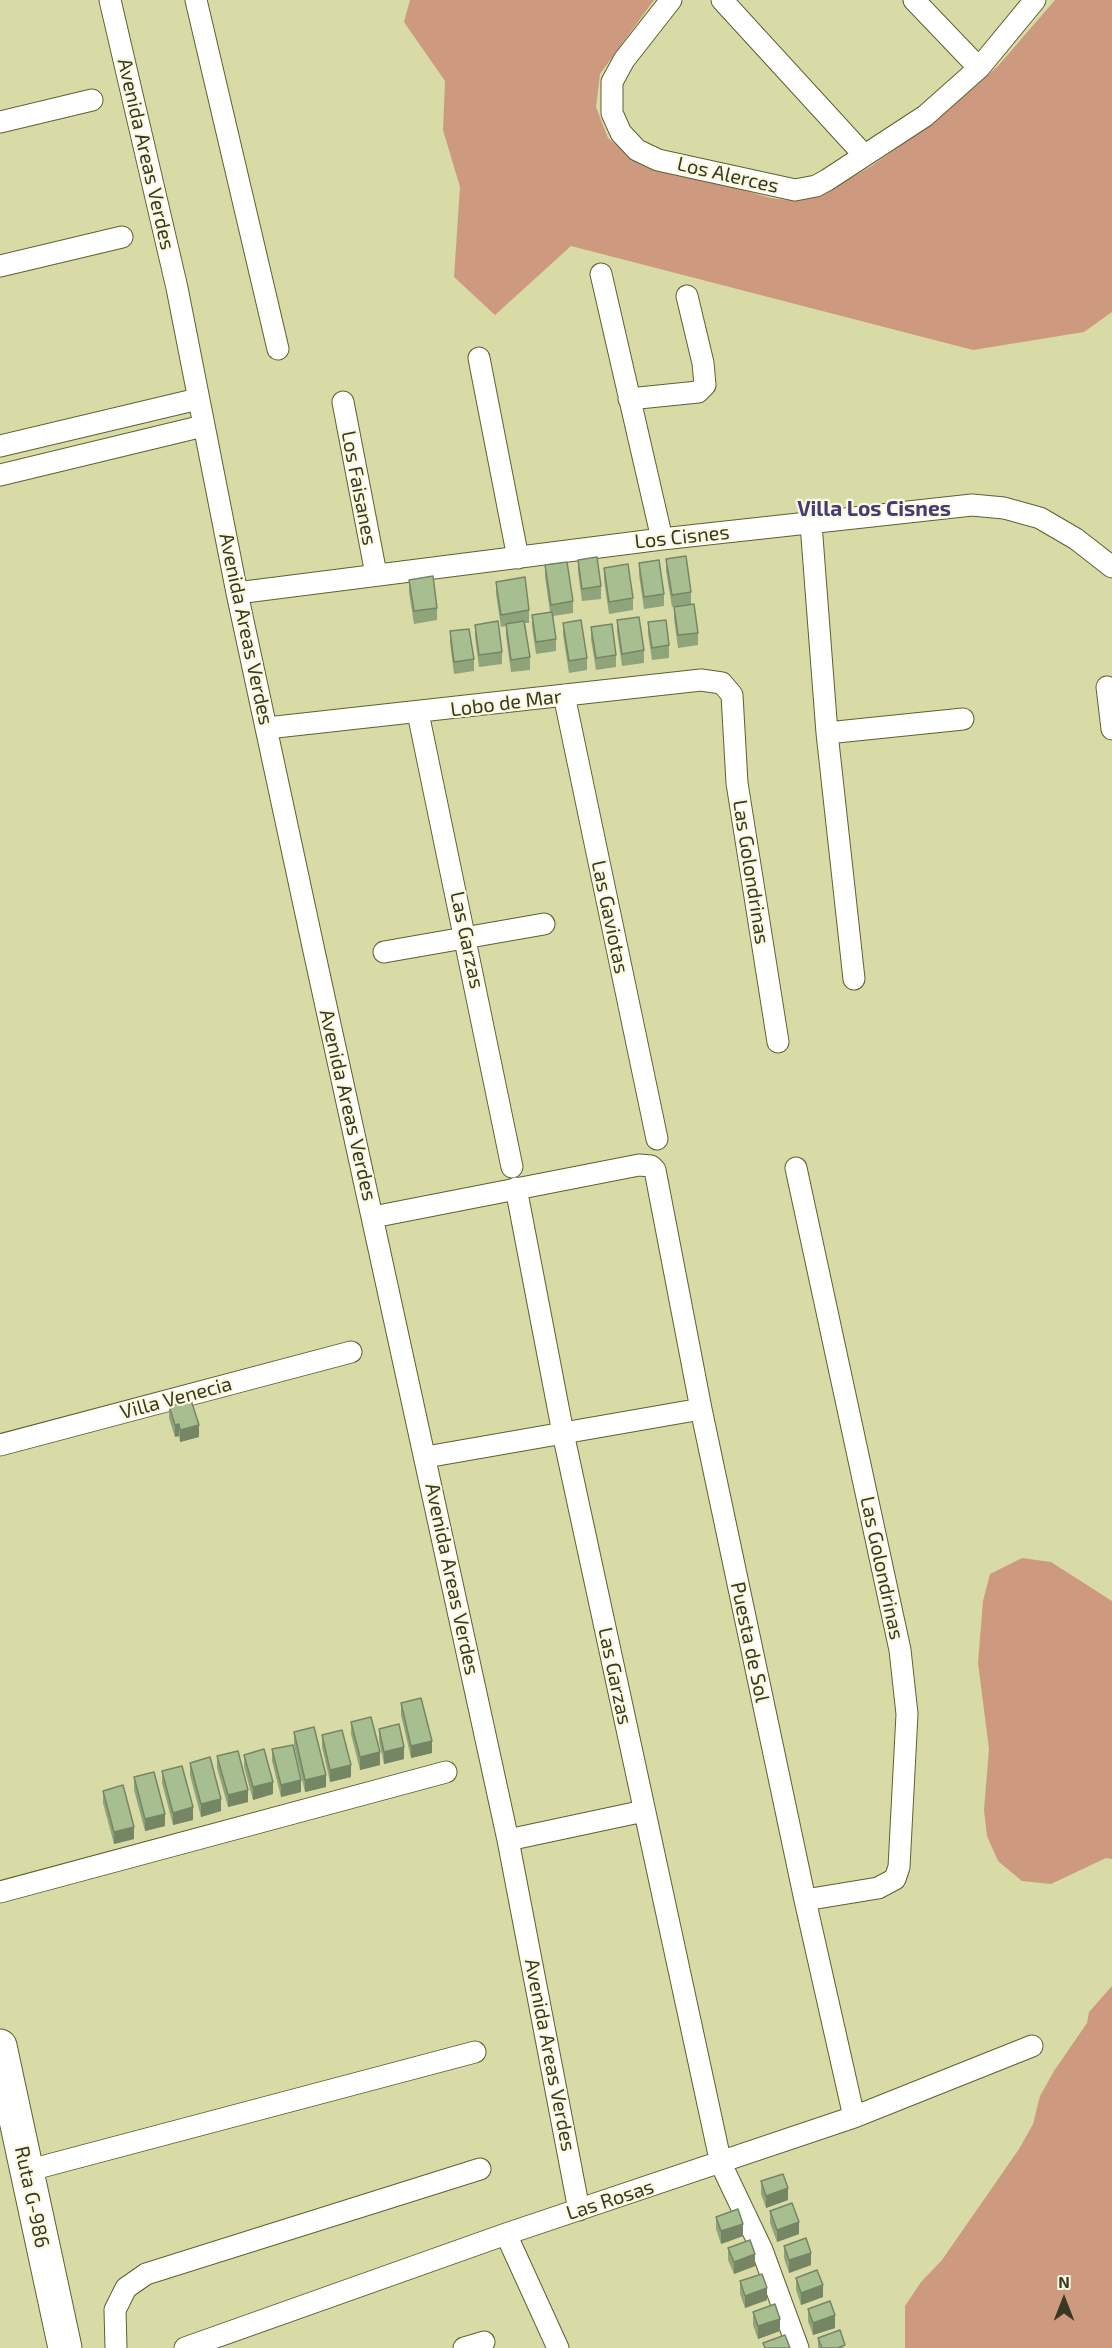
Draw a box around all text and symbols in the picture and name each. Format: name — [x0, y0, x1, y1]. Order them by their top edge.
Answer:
street label: Avenida Areas Verdes — [112, 56, 180, 252]
street label: Los Alerces — [675, 152, 781, 198]
street label: Los Faisanes — [336, 429, 382, 547]
district label: Villa Los Cisnes — [797, 496, 951, 522]
street label: Los Cisnes — [633, 520, 731, 554]
street label: Avenida Areas Verdes — [214, 531, 278, 727]
street label: Lobo de Mar — [449, 684, 563, 722]
street label: Las Golondrinas — [728, 798, 774, 946]
street label: Las Gaviotas — [586, 858, 634, 976]
street label: Las Garzas — [445, 889, 489, 991]
street label: Avenida Areas Verdes — [314, 1007, 382, 1203]
street label: Villa Venecia — [117, 1372, 235, 1424]
street label: Avenida Areas Verdes — [420, 1481, 484, 1677]
street label: Las Golondrinas — [855, 1494, 909, 1642]
street label: Puesta de Sol — [726, 1580, 774, 1704]
street label: Las Garzas — [593, 1625, 637, 1727]
street label: Avenida Areas Verdes — [520, 1957, 580, 2153]
street label: Ruta G-986 — [10, 2144, 54, 2250]
street label: Las Rosas — [563, 2175, 657, 2225]
north arrow — [1034, 2270, 1094, 2330]
text: N — [1058, 2272, 1070, 2291]

